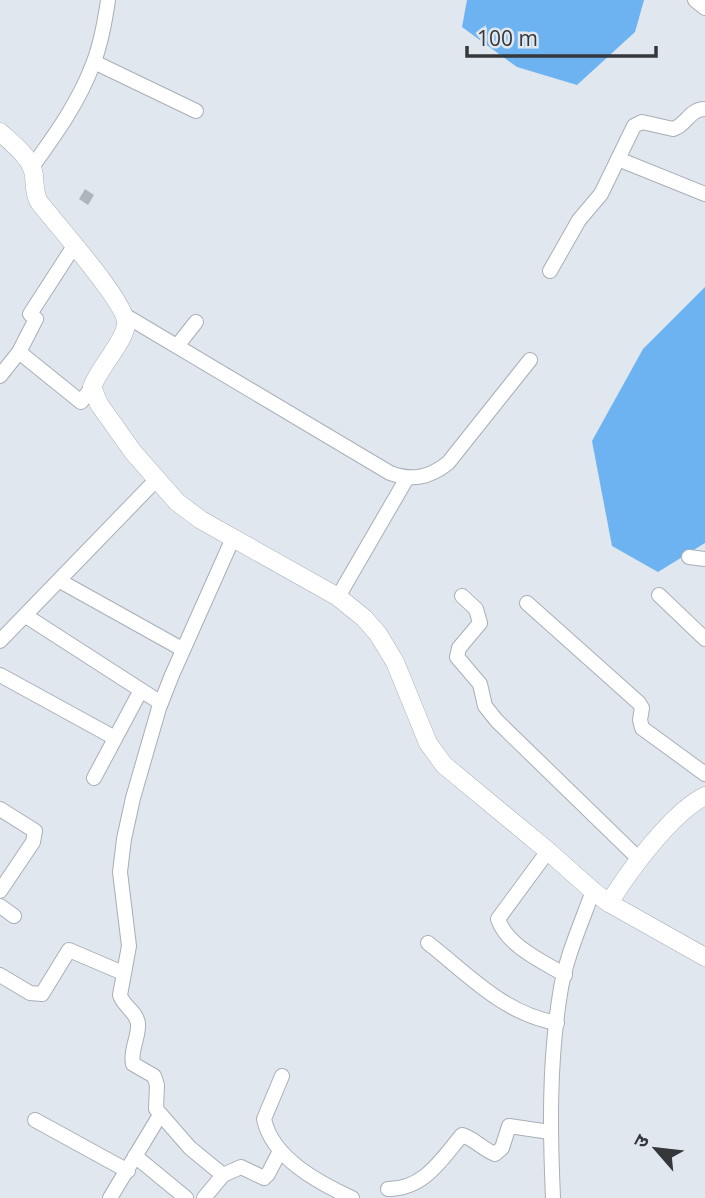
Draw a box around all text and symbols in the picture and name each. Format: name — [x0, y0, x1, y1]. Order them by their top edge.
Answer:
scale bar — [467, 14, 656, 58]
text: 100 m — [477, 24, 538, 52]
north arrow — [621, 1114, 691, 1184]
text: उ — [627, 1129, 655, 1152]

